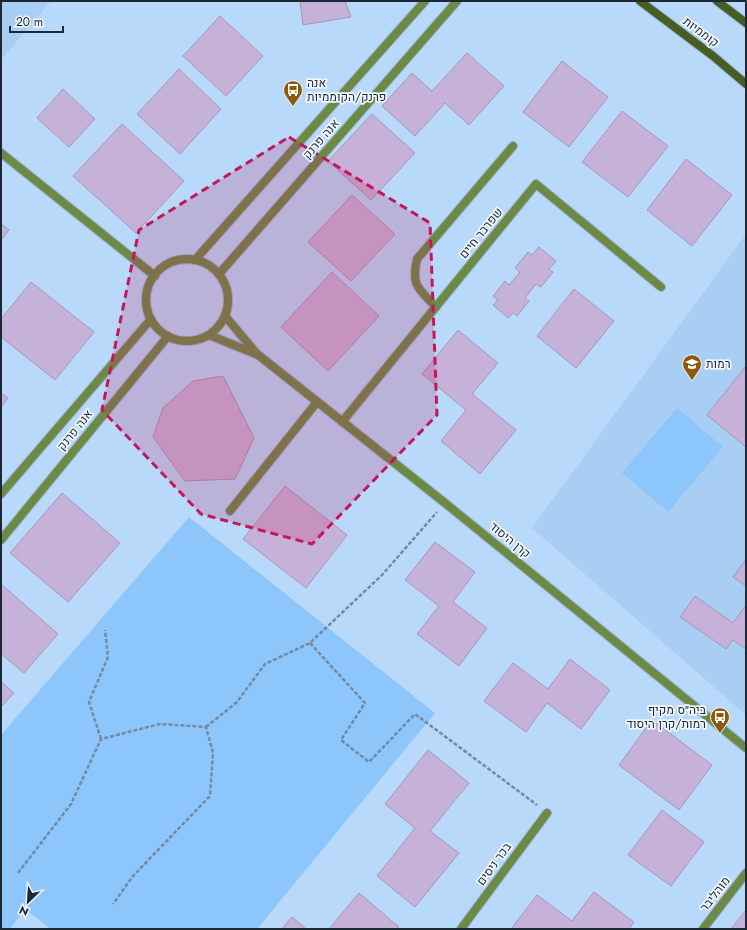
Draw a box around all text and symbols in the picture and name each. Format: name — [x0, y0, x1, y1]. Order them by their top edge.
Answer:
scale bar — [10, 8, 63, 34]
text: 20 m — [16, 13, 43, 31]
street label: קוממיות — [679, 13, 723, 51]
place label: אנה פרנק/הקוממיות — [307, 74, 386, 106]
bus stop icon: אנה פרנק/הקוממיות — [282, 79, 304, 107]
street label: אנה פרנק — [298, 115, 344, 163]
street label: שפרבר חיים — [455, 204, 507, 262]
school or university icon: רמות — [681, 353, 703, 381]
place label: רמות — [706, 355, 731, 373]
street label: אנה פרנק — [53, 405, 97, 454]
street label: קרן היסוד — [485, 518, 535, 562]
place label: ביה״ס מקיף רמות/קרן היסוד — [627, 701, 707, 733]
bus stop icon: ביה״ס מקיף רמות/קרן היסוד — [709, 706, 731, 734]
street label: בכר ניסים — [472, 838, 516, 889]
street label: מוהליבר — [696, 873, 734, 915]
north arrow — [8, 882, 48, 922]
text: N — [16, 902, 31, 920]

